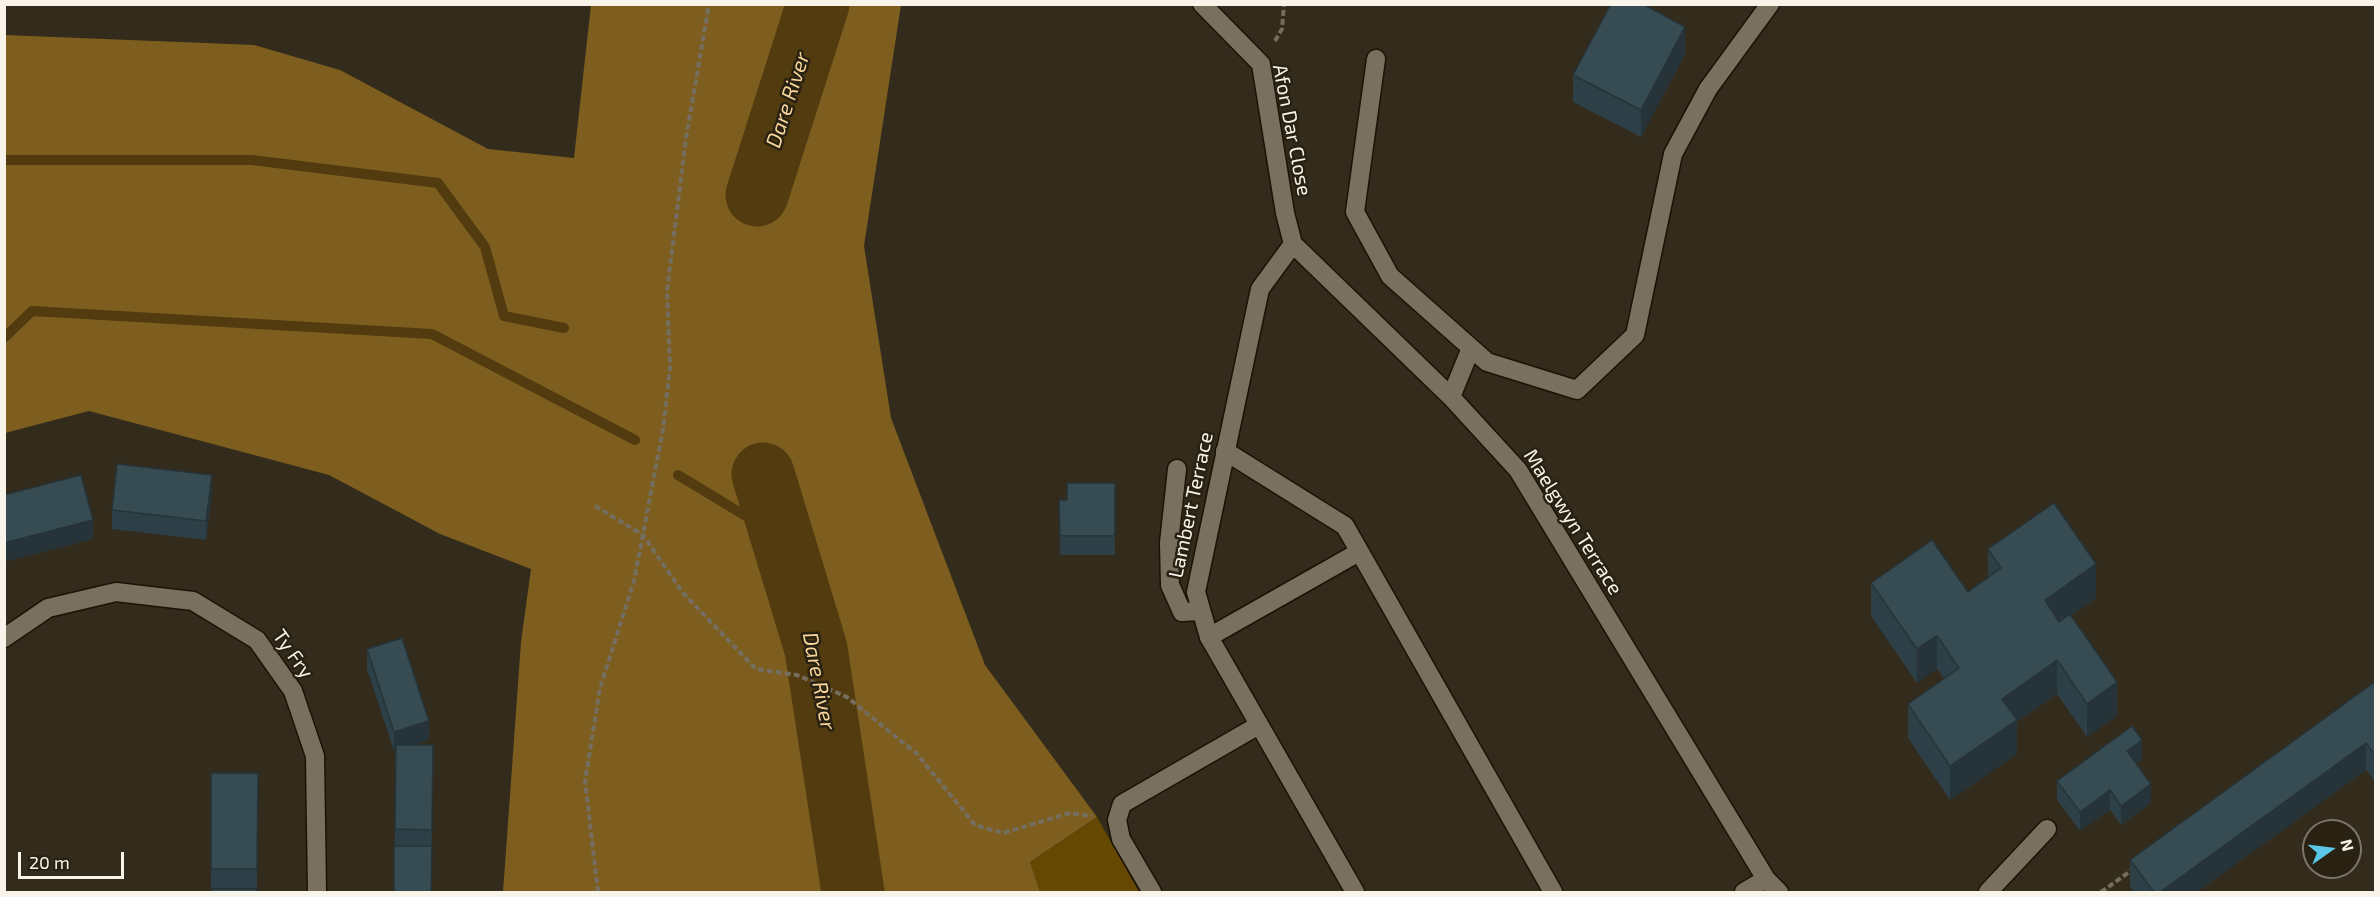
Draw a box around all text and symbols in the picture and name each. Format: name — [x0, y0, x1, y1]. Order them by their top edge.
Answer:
water label: Dare River — [761, 49, 815, 151]
street label: Afon Dar Close — [1267, 62, 1317, 198]
street label: Lambert Terrace — [1164, 430, 1218, 580]
street label: Maelgwyn Terrace — [1519, 445, 1627, 599]
street label: Ty Fry — [268, 625, 318, 683]
water label: Dare River — [797, 630, 841, 732]
north arrow — [2302, 819, 2362, 879]
text: N — [2337, 837, 2359, 853]
scale bar — [21, 840, 128, 878]
text: 20 m — [29, 851, 70, 873]

